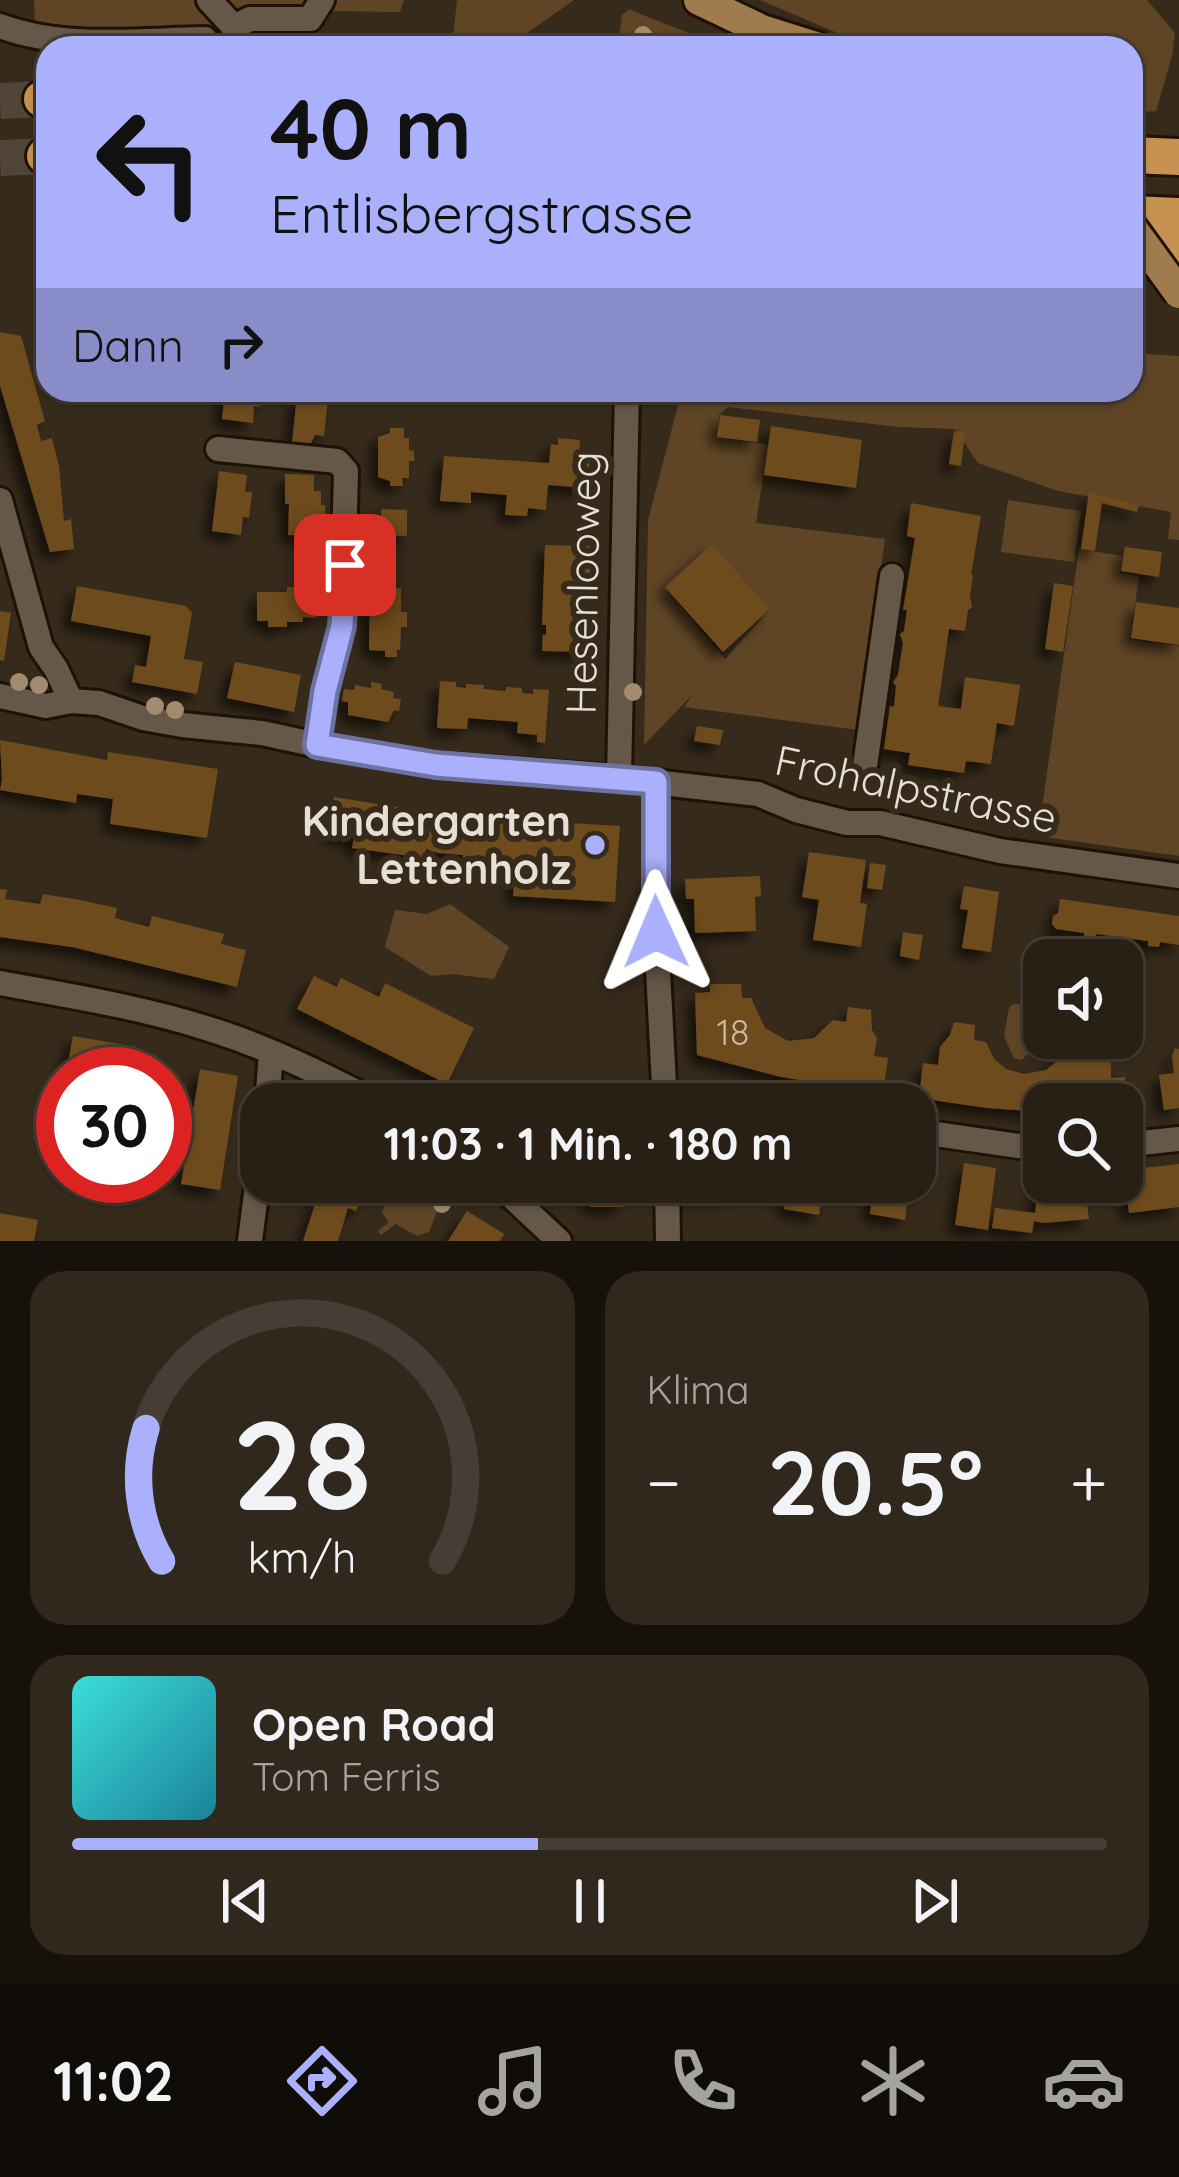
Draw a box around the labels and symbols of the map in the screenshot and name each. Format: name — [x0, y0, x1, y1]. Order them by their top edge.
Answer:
street label: Hesenlooweg — [554, 451, 611, 715]
pin — [294, 514, 396, 616]
street label: Frohalpstrasse — [770, 733, 1062, 844]
place label: Kindergarten Lettenholz — [302, 794, 571, 895]
marker: Kindergarten Lettenholz — [582, 832, 608, 858]
position arrow — [593, 869, 719, 995]
house number: 18 — [717, 1009, 749, 1054]
speed limit sign: 30 — [36, 1047, 192, 1203]

